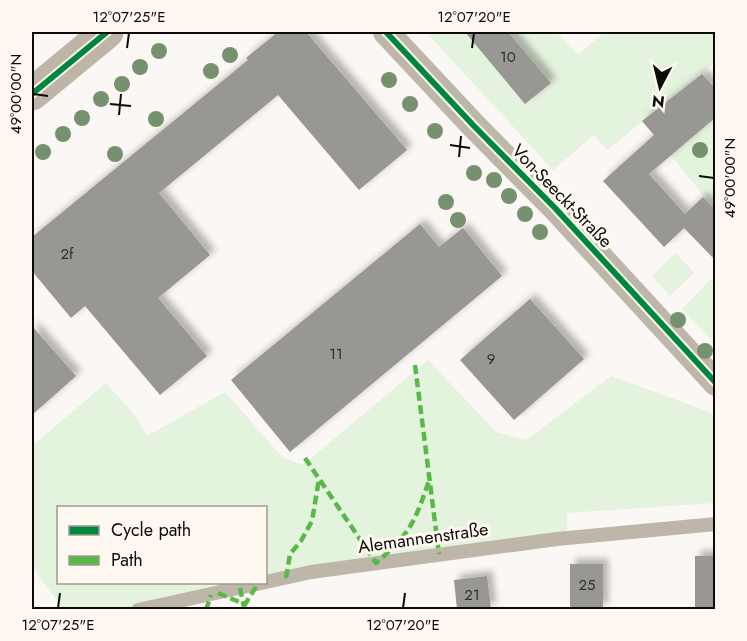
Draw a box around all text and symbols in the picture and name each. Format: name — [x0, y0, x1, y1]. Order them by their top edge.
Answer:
text: 12°07'25"E — [93, 6, 165, 28]
text: 12°07'20"E — [437, 6, 511, 28]
house number: 10 — [500, 46, 516, 68]
text: 49°00'00"N — [5, 54, 27, 134]
north arrow — [630, 57, 690, 117]
text: N — [651, 89, 666, 114]
street label: Von-Seeckt-Straße — [506, 138, 618, 254]
text: 49°00'00"N — [719, 138, 741, 218]
house number: 2f — [61, 243, 74, 265]
house number: 11 — [329, 343, 343, 365]
house number: 9 — [487, 348, 495, 370]
legend — [57, 506, 267, 584]
street label: Alemannenstraße — [356, 516, 490, 560]
text: Cycle path — [111, 517, 191, 543]
text: Path — [111, 547, 143, 573]
house number: 25 — [579, 574, 596, 596]
house number: 21 — [464, 584, 480, 606]
text: 12°07'25"E — [22, 614, 94, 636]
text: 12°07'20"E — [366, 614, 440, 636]

